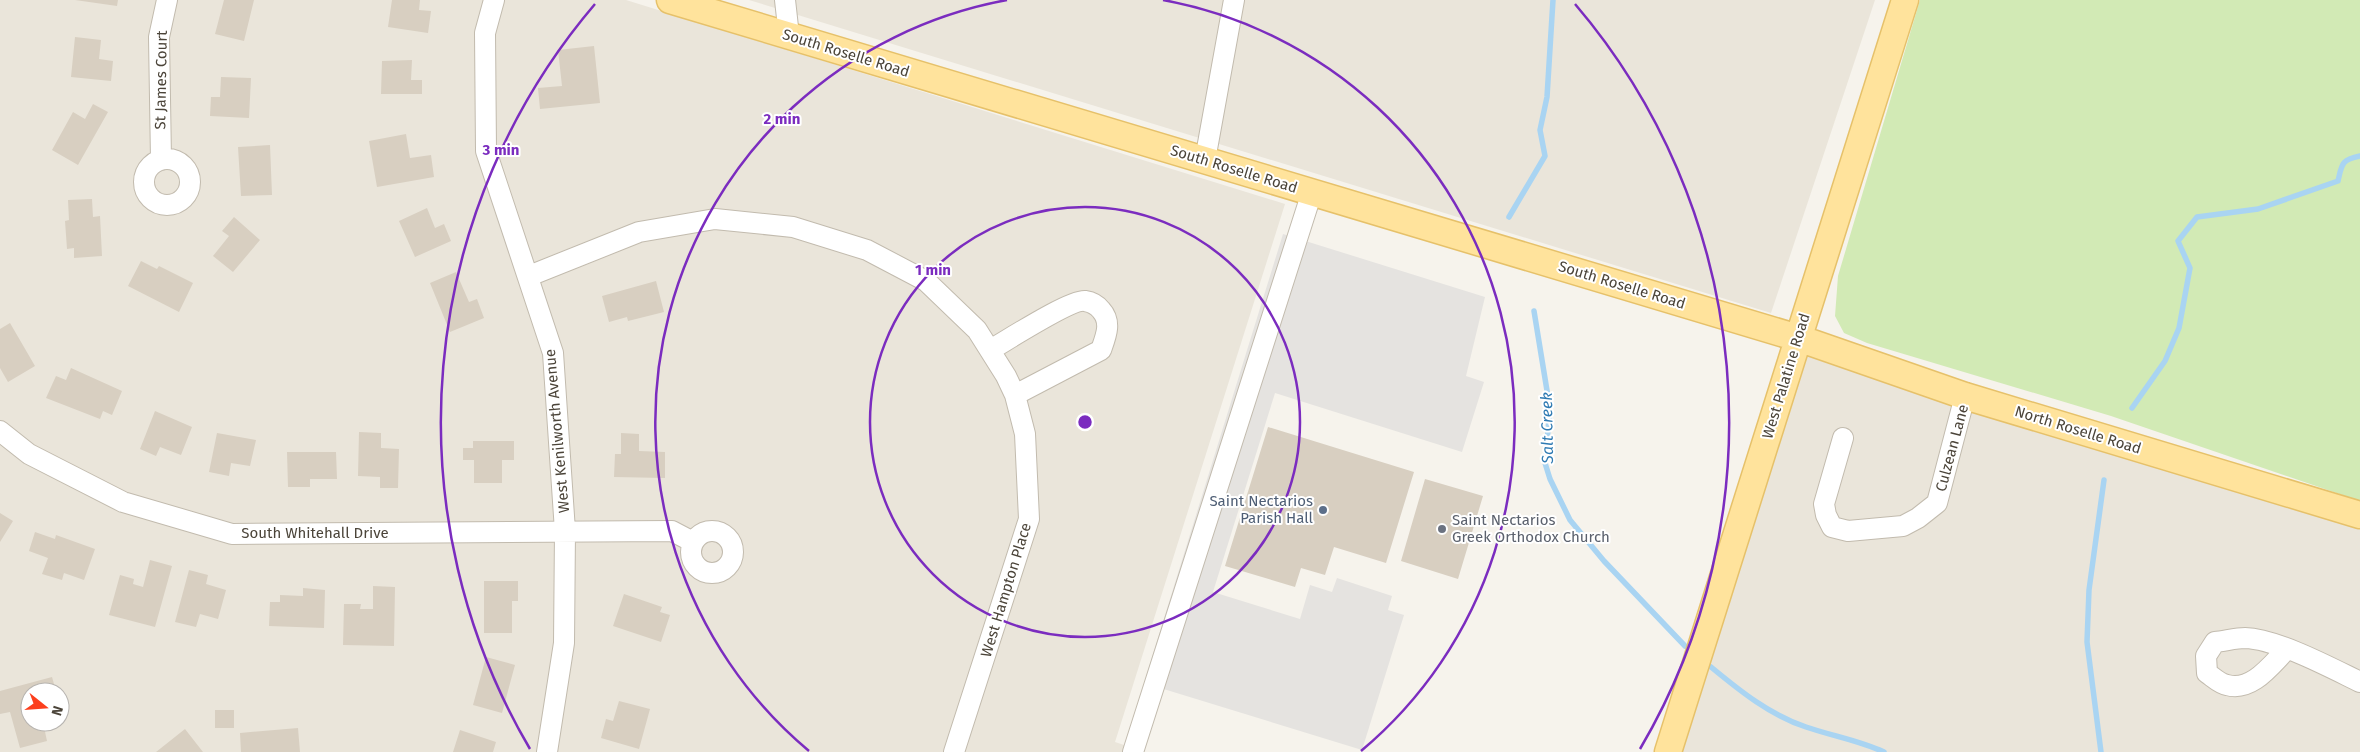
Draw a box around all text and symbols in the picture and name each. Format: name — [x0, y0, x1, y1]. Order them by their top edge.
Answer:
street label: South Roselle Road — [780, 25, 912, 81]
street label: St James Court — [151, 30, 171, 130]
text: 2 min — [764, 110, 800, 128]
text: 3 min — [482, 141, 519, 159]
street label: South Roselle Road — [1168, 141, 1300, 197]
street label: South Roselle Road — [1556, 257, 1688, 313]
text: 1 min — [915, 261, 951, 279]
street label: West Palatine Road — [1758, 311, 1814, 441]
street label: West Kenilworth Avenue — [541, 348, 573, 514]
water label: Salt Creek — [1537, 392, 1557, 465]
street label: North Roselle Road — [2013, 402, 2143, 458]
street label: Culzean Lane — [1932, 403, 1972, 493]
centre of rings — [1076, 413, 1094, 431]
place label: Saint Nectarios Parish Hall — [1209, 492, 1314, 527]
marker: Saint Nectarios Parish Hall — [1317, 504, 1329, 516]
place label: Saint Nectarios Greek Orthodox Church — [1452, 511, 1610, 546]
street label: West Hampton Place — [977, 521, 1035, 659]
marker: Saint Nectarios Greek Orthodox Church — [1436, 523, 1448, 535]
street label: South Whitehall Drive — [241, 524, 389, 542]
north arrow — [20, 682, 70, 732]
text: N — [47, 704, 66, 718]

